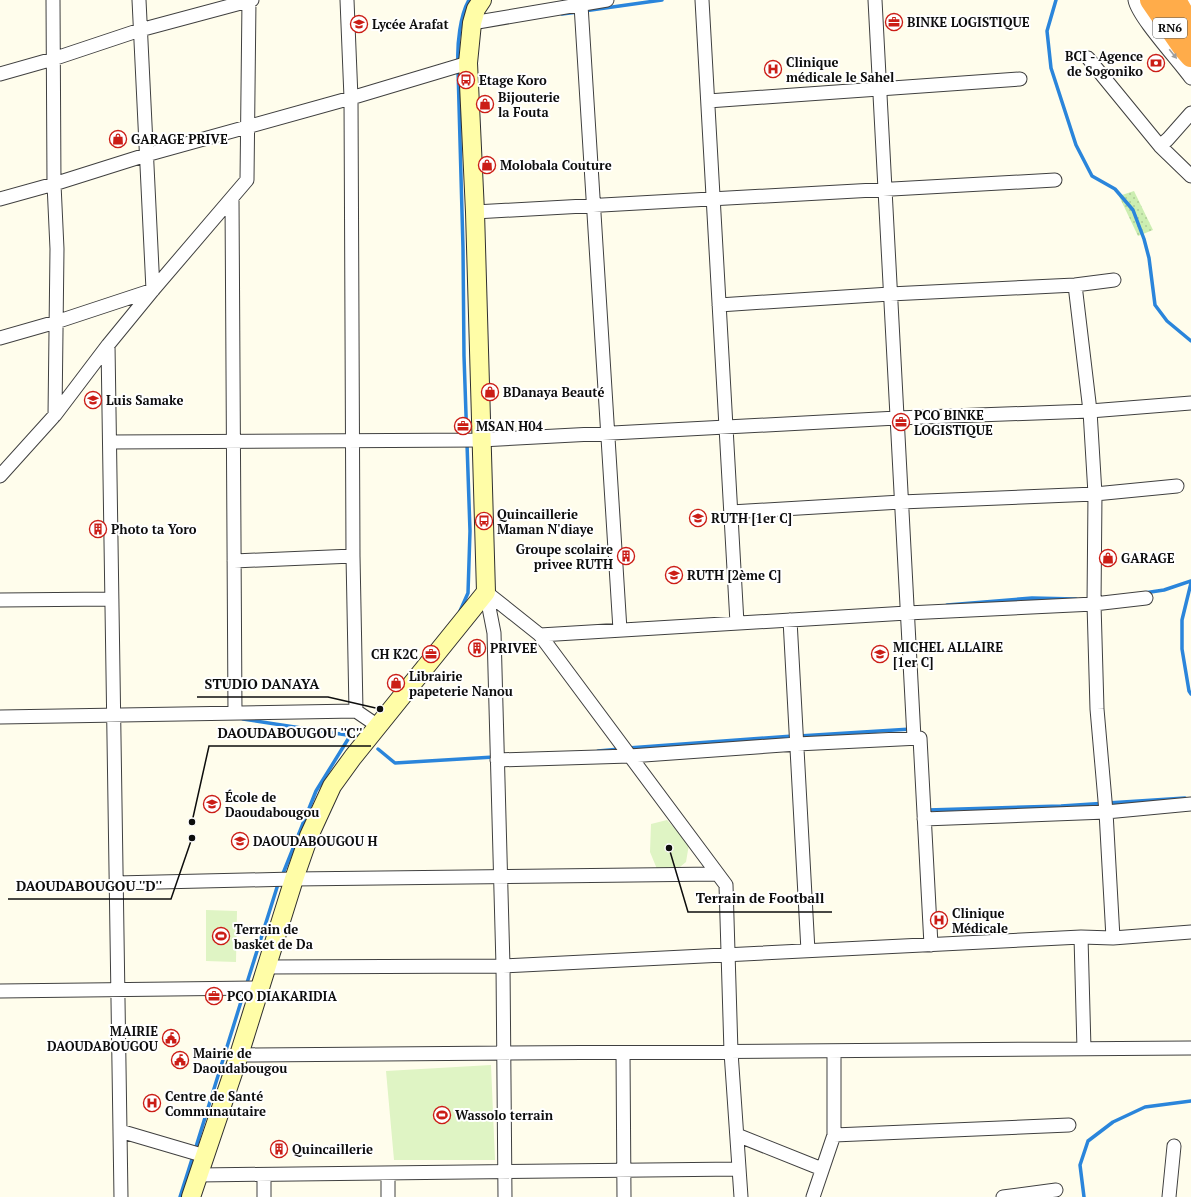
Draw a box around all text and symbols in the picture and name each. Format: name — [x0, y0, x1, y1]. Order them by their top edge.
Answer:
office icon: BINKE LOGISTIQUE — [884, 12, 904, 32]
place label: BINKE LOGISTIQUE — [907, 13, 1030, 31]
school or university icon: Lycée Arafat — [349, 14, 369, 34]
place label: Lycée Arafat — [372, 15, 449, 33]
road number: RN6 — [1153, 18, 1187, 38]
place label: BCI - Agence de Sogoniko — [1065, 47, 1143, 80]
one-way arrow — [1169, 49, 1177, 60]
place label: Clinique médicale le Sahel — [786, 53, 894, 86]
bank icon: BCI - Agence de Sogoniko — [1146, 53, 1166, 73]
hospital icon: Clinique médicale le Sahel — [763, 59, 783, 79]
bus stop icon: Etage Koro — [456, 70, 476, 90]
place label: Etage Koro — [479, 71, 547, 89]
place label: Bijouterie la Fouta — [498, 88, 560, 121]
shop icon: Bijouterie la Fouta — [475, 94, 495, 114]
shop icon: GARAGE PRIVE — [108, 129, 128, 149]
place label: GARAGE PRIVE — [131, 130, 228, 148]
shop icon: Molobala Couture — [477, 155, 497, 175]
place label: Molobala Couture — [500, 156, 612, 174]
shop icon: BDanaya Beauté — [480, 382, 500, 402]
place label: BDanaya Beauté — [503, 383, 604, 401]
school or university icon: Luis Samake — [83, 390, 103, 410]
place label: Luis Samake — [106, 391, 183, 409]
place label: PCO BINKE LOGISTIQUE — [914, 406, 993, 439]
office icon: PCO BINKE LOGISTIQUE — [891, 412, 911, 432]
office icon: MSAN H04 — [453, 416, 473, 436]
place label: MSAN H04 — [476, 417, 544, 435]
place label: Quincaillerie Maman N'diaye — [497, 505, 593, 538]
school or university icon: RUTH [1er C] — [688, 508, 708, 528]
place label: RUTH [1er C] — [711, 509, 792, 527]
bus stop icon: Quincaillerie Maman N'diaye — [474, 511, 494, 531]
building icon: Photo ta Yoro — [88, 519, 108, 539]
place label: Photo ta Yoro — [111, 520, 197, 538]
place label: Groupe scolaire privee RUTH — [516, 540, 613, 573]
building icon: Groupe scolaire privee RUTH — [616, 546, 636, 566]
shop icon: GARAGE — [1098, 548, 1118, 568]
place label: GARAGE — [1121, 549, 1175, 567]
school or university icon: RUTH [2ème C] — [664, 565, 684, 585]
place label: RUTH [2ème C] — [687, 566, 781, 584]
building icon: PRIVEE — [467, 638, 487, 658]
place label: MICHEL ALLAIRE [1er C] — [893, 638, 1003, 671]
place label: PRIVEE — [490, 639, 538, 657]
office icon: CH K2C — [421, 644, 441, 664]
school or university icon: MICHEL ALLAIRE [1er C] — [870, 644, 890, 664]
place label: CH K2C — [371, 645, 418, 663]
place label: Librairie papeterie Nanou — [409, 667, 513, 700]
callout: STUDIO DANAYA — [197, 671, 328, 697]
shop icon: Librairie papeterie Nanou — [386, 673, 406, 693]
text: STUDIO DANAYA — [205, 674, 320, 693]
callout: DAOUDABOUGOU ''C'' — [209, 720, 371, 746]
text: DAOUDABOUGOU ''C'' — [218, 723, 362, 742]
place label: École de Daoudabougou — [225, 788, 319, 821]
school or university icon: École de Daoudabougou — [202, 794, 222, 814]
school or university icon: DAOUDABOUGOU H — [230, 831, 250, 851]
place label: DAOUDABOUGOU H — [253, 832, 377, 850]
callout: DAOUDABOUGOU ''D'' — [8, 873, 171, 899]
text: DAOUDABOUGOU ''D'' — [16, 876, 162, 895]
callout: Terrain de Football — [688, 886, 832, 912]
text: Terrain de Football — [696, 888, 825, 907]
place label: Clinique Médicale — [952, 904, 1008, 937]
hospital icon: Clinique Médicale — [929, 910, 949, 930]
place label: Terrain de basket de Da — [233, 920, 314, 953]
sports icon: Terrain de basket de Da — [211, 926, 231, 946]
office icon: PCO DIAKARIDIA — [204, 986, 224, 1006]
place label: PCO DIAKARIDIA — [227, 987, 337, 1005]
place label: MAIRIE DAOUDABOUGOU — [47, 1022, 159, 1055]
public building icon: MAIRIE DAOUDABOUGOU — [161, 1028, 181, 1048]
place label: Mairie de Daoudabougou — [193, 1044, 287, 1077]
public building icon: Mairie de Daoudabougou — [170, 1050, 190, 1070]
place label: Centre de Santé Communautaire — [165, 1087, 266, 1120]
hospital icon: Centre de Santé Communautaire — [142, 1093, 162, 1113]
sports icon: Wassolo terrain — [432, 1105, 452, 1125]
place label: Wassolo terrain — [455, 1106, 554, 1124]
building icon: Quincaillerie — [269, 1139, 289, 1159]
place label: Quincaillerie — [292, 1140, 373, 1158]

